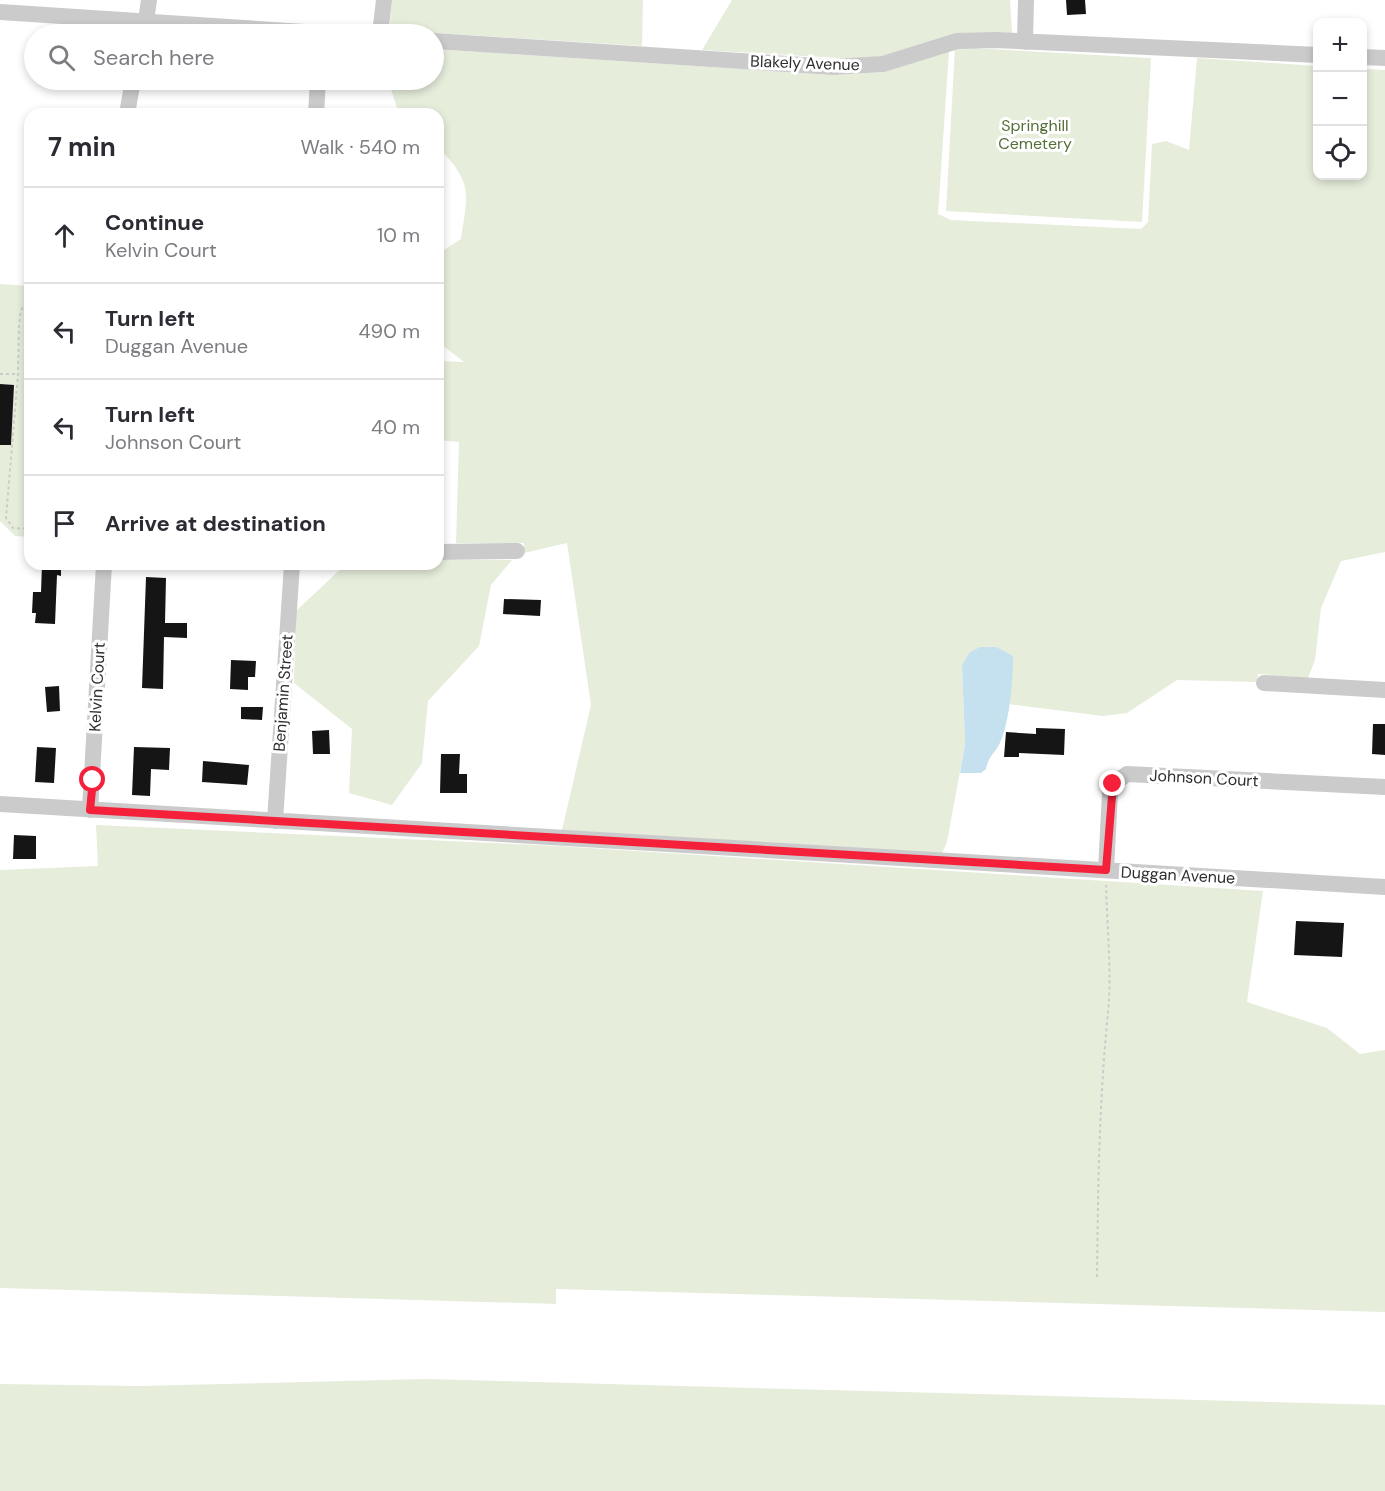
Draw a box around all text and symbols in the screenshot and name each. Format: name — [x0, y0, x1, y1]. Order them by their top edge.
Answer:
map controls — [1313, 18, 1367, 180]
button: + — [1313, 18, 1367, 72]
search box — [24, 24, 444, 90]
icon: search — [45, 41, 78, 74]
text: Search here — [93, 43, 214, 72]
street label: Blakely Avenue — [750, 51, 860, 75]
button: − — [1313, 72, 1367, 126]
park label: Springhill Cemetery — [998, 115, 1072, 154]
button: locate — [1313, 126, 1367, 180]
text: 7 min — [48, 130, 116, 164]
text: Walk · 540 m — [300, 134, 420, 160]
text: Continue — [105, 208, 204, 237]
icon: ahead — [48, 219, 81, 252]
text: 10 m — [377, 222, 420, 248]
text: Kelvin Court — [105, 237, 217, 263]
text: Turn left — [105, 304, 195, 333]
icon: left — [48, 315, 81, 348]
text: 490 m — [358, 318, 420, 344]
text: Duggan Avenue — [105, 333, 248, 359]
text: Turn left — [105, 400, 195, 429]
icon: left — [48, 411, 81, 444]
text: 40 m — [371, 414, 420, 440]
text: Johnson Court — [105, 429, 241, 455]
icon: arrive — [48, 507, 81, 540]
text: Arrive at destination — [105, 509, 326, 538]
street label: Benjamin Street — [268, 634, 298, 752]
street label: Kelvin Court — [84, 642, 110, 732]
street label: Johnson Court — [1149, 765, 1259, 791]
route start — [79, 766, 105, 792]
route end — [1099, 770, 1125, 796]
street label: Duggan Avenue — [1120, 862, 1236, 888]

